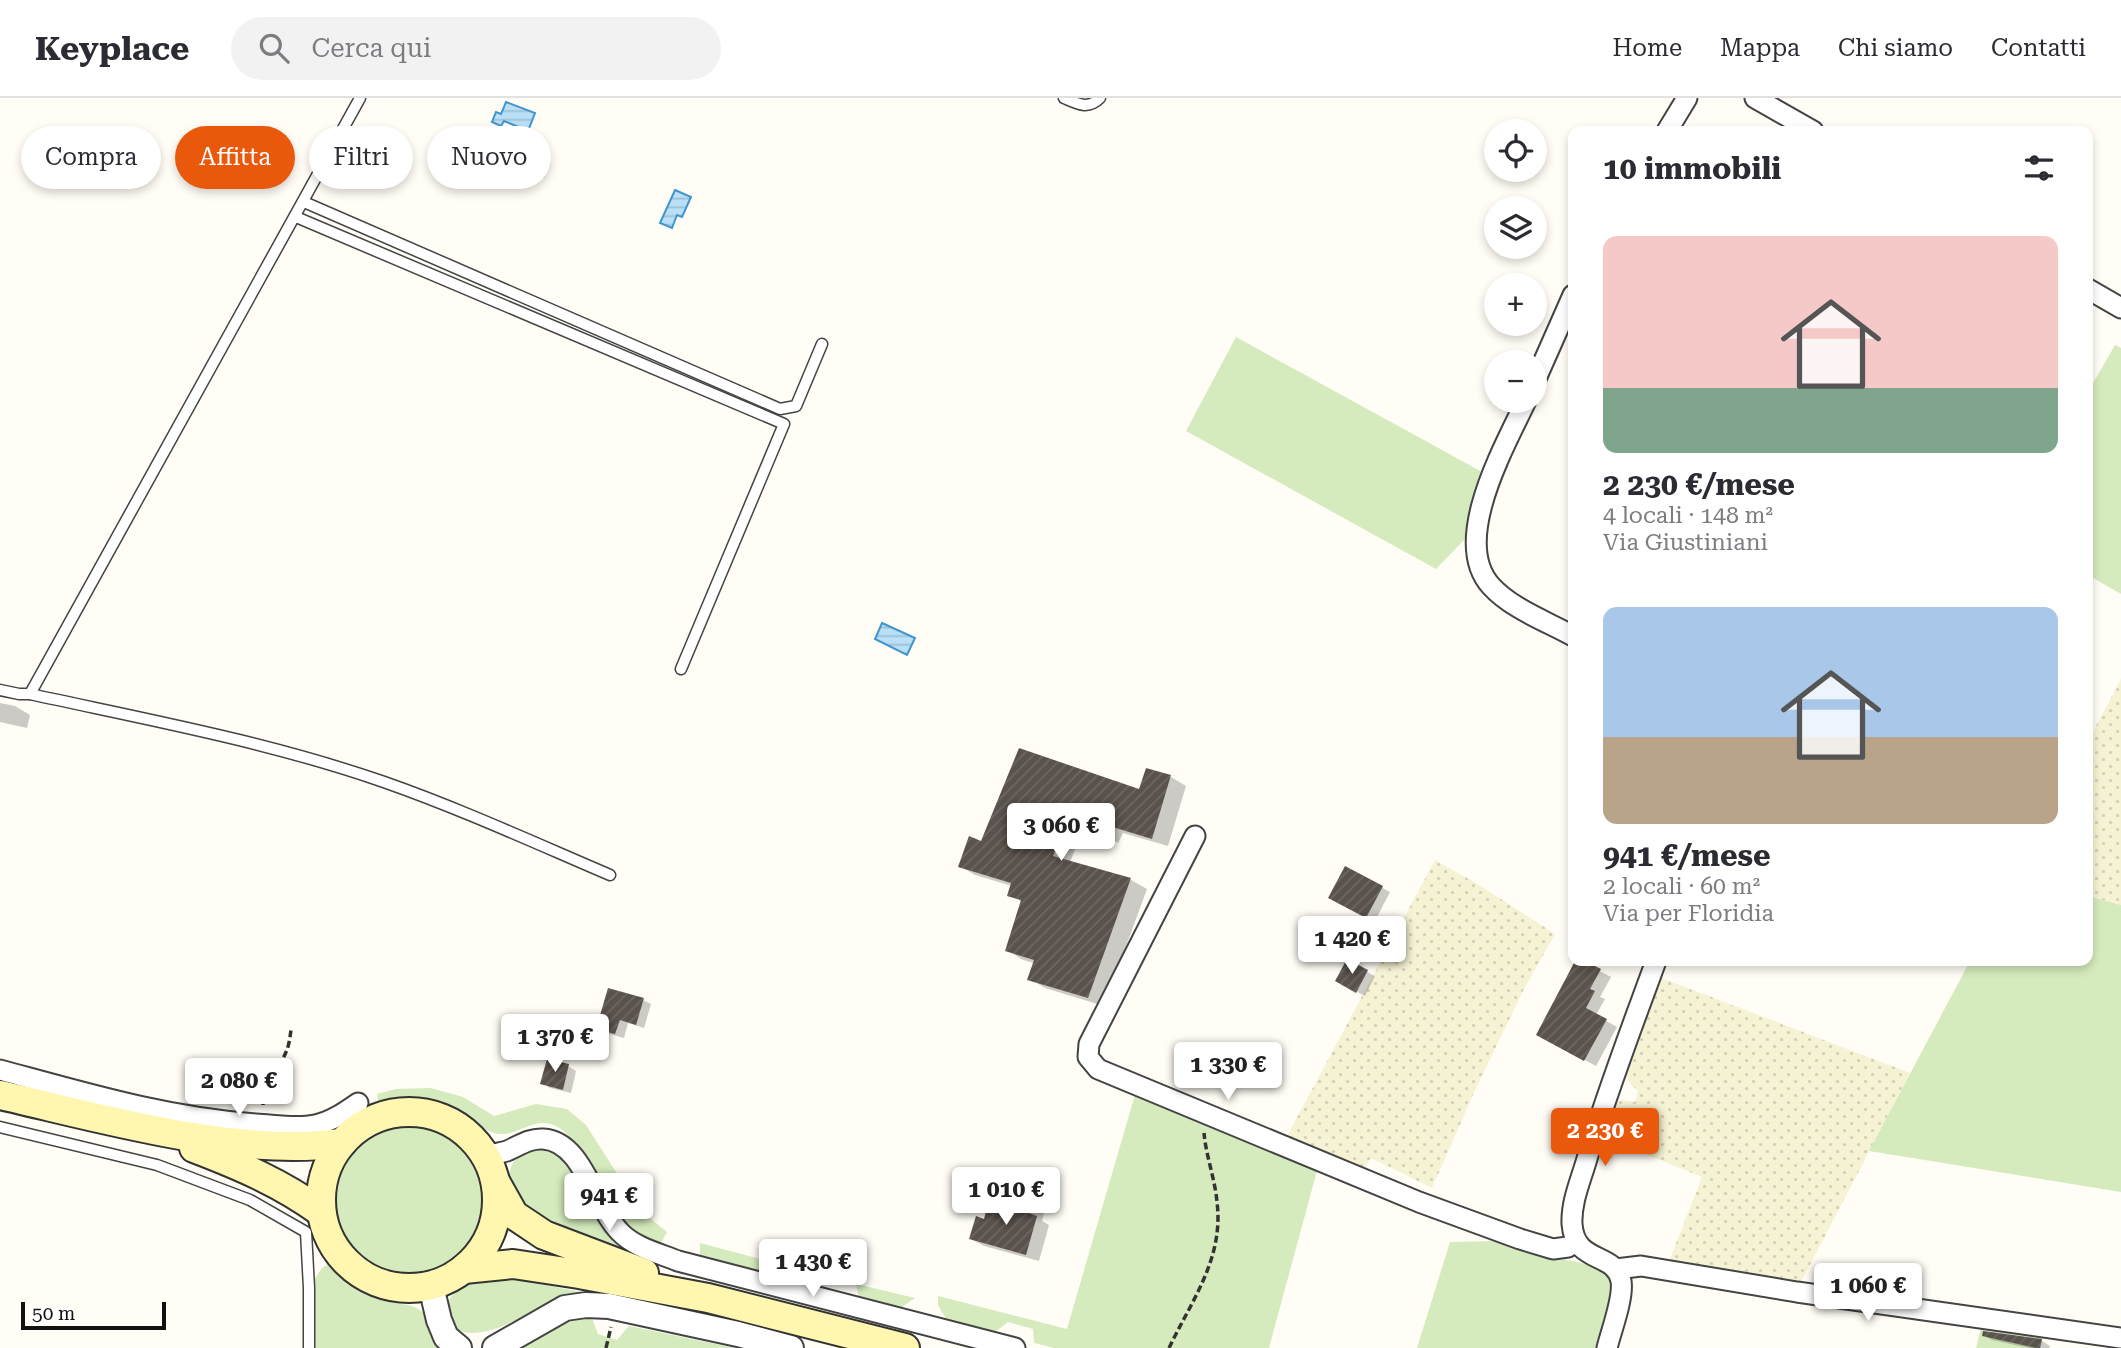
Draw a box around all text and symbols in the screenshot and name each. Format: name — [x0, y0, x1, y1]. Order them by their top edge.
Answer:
search box — [231, 17, 721, 80]
text: Keyplace — [35, 29, 189, 68]
icon: search — [255, 29, 293, 67]
text: Cerca qui — [311, 33, 431, 63]
text: Home — [1613, 34, 1682, 62]
text: Mappa — [1720, 34, 1800, 62]
text: Chi siamo — [1838, 34, 1953, 62]
text: Contatti — [1991, 34, 2086, 62]
map controls — [1484, 119, 1547, 413]
button: locate — [1484, 119, 1547, 182]
chip: Compra — [21, 126, 161, 189]
chip: Affitta — [175, 126, 295, 189]
chip: Filtri — [309, 126, 413, 189]
chip: Nuovo — [427, 126, 551, 189]
icon: filters — [2020, 149, 2058, 187]
text: 10 immobili — [1603, 151, 1781, 186]
button: layers — [1484, 196, 1547, 259]
button: + — [1484, 273, 1547, 336]
icon: home — [1768, 281, 1894, 407]
button: − — [1484, 350, 1547, 413]
text: 2 230 €/mese — [1603, 467, 1795, 502]
text: 4 locali · 148 m² — [1603, 502, 1773, 529]
text: Via Giustiniani — [1603, 529, 1768, 556]
icon: home — [1768, 652, 1894, 778]
pin: 3 060 € — [996, 804, 1126, 863]
text: 3 060 € — [1023, 812, 1099, 839]
text: 941 €/mese — [1603, 838, 1771, 873]
text: 2 locali · 60 m² — [1603, 873, 1760, 900]
text: Via per Floridia — [1603, 900, 1774, 927]
pin: 1 420 € — [1287, 916, 1417, 976]
text: 1 420 € — [1314, 925, 1390, 952]
pin: 1 370 € — [490, 1014, 620, 1074]
text: 1 370 € — [517, 1023, 593, 1050]
pin: 1 330 € — [1163, 1042, 1293, 1102]
text: 1 330 € — [1190, 1051, 1266, 1078]
pin: 2 080 € — [174, 1058, 304, 1118]
text: 2 080 € — [201, 1067, 277, 1094]
pin: 2 230 € — [1540, 1108, 1670, 1168]
text: 2 230 € — [1567, 1117, 1643, 1144]
pin: 1 010 € — [941, 1168, 1071, 1227]
pin: 941 € — [560, 1174, 658, 1233]
text: 1 010 € — [968, 1176, 1044, 1203]
text: 941 € — [580, 1182, 638, 1209]
pin: 1 430 € — [748, 1240, 878, 1299]
text: 1 430 € — [775, 1248, 851, 1275]
pin: 1 060 € — [1803, 1264, 1933, 1323]
text: 1 060 € — [1830, 1272, 1906, 1299]
scale bar — [21, 1299, 166, 1331]
text: 50 m — [32, 1302, 75, 1325]

